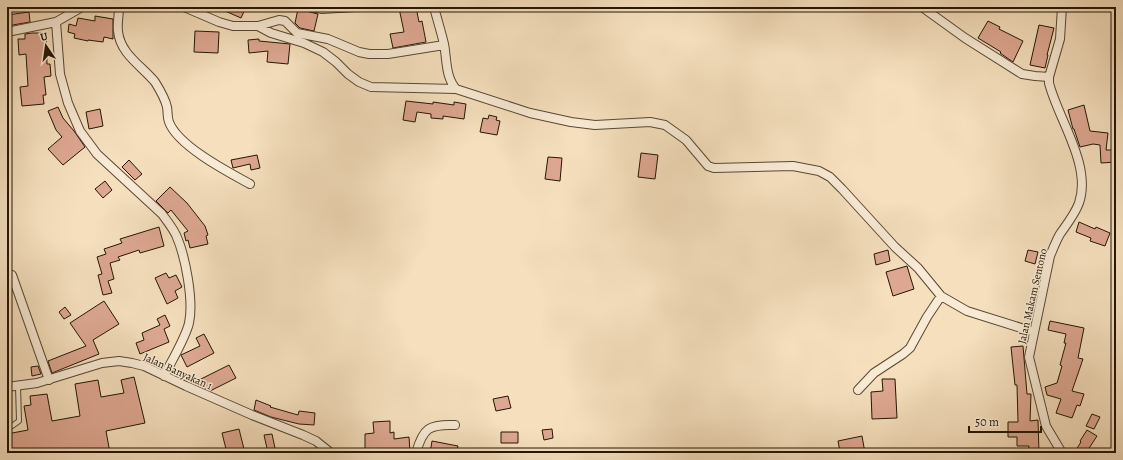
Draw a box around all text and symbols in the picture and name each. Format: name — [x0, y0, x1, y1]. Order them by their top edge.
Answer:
north arrow — [26, 26, 66, 66]
text: U — [39, 28, 50, 45]
street label: Jalan Makam Sentono — [1014, 246, 1051, 345]
street label: Jalan Banyakan 1 — [141, 350, 215, 393]
scale bar — [969, 408, 1041, 434]
text: 50 m — [975, 414, 999, 430]

